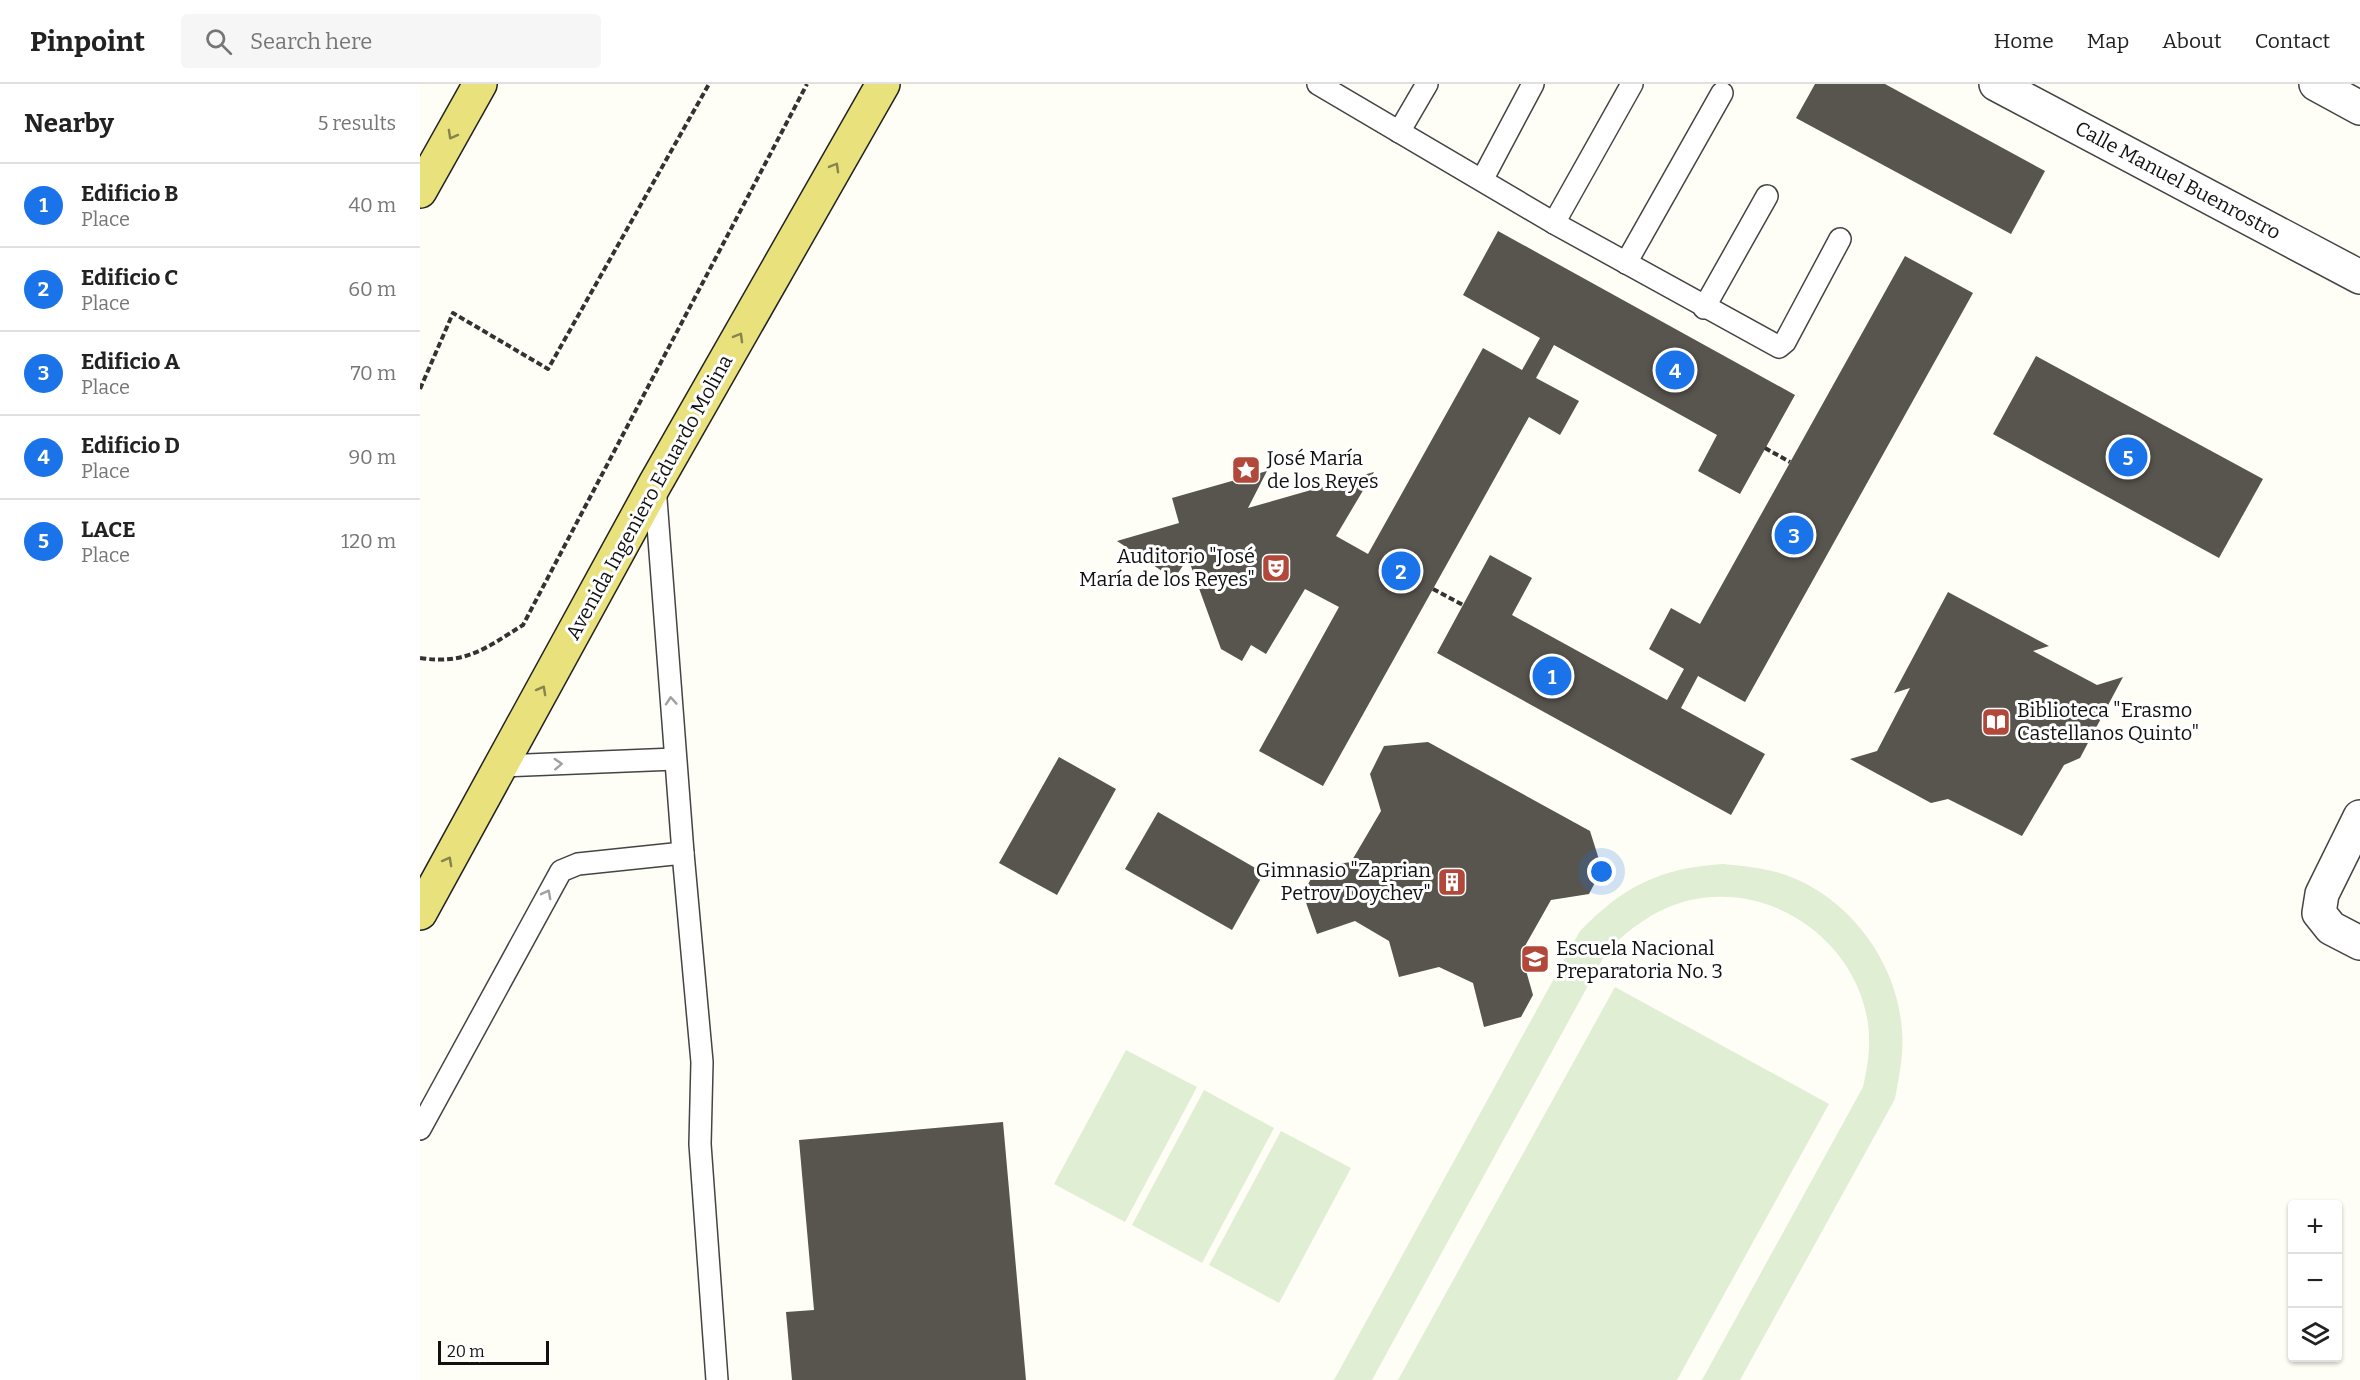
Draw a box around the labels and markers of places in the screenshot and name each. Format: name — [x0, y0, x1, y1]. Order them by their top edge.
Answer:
pin: 4 — [1656, 348, 1694, 392]
pin: 5 — [2108, 434, 2148, 479]
place label: José María de los Reyes — [1266, 446, 1379, 493]
place icon: José María de los Reyes — [1230, 454, 1262, 486]
pin: 3 — [1774, 512, 1814, 558]
place label: Auditorio "José María de los Reyes" — [1079, 544, 1255, 591]
pin: 2 — [1382, 548, 1420, 594]
theatre icon: Auditorio "José María de los Reyes" — [1260, 552, 1292, 584]
pin: 1 — [1532, 654, 1572, 698]
place label: Biblioteca "Erasmo Castellanos Quinto" — [2017, 698, 2199, 745]
library icon: Biblioteca "Erasmo Castellanos Quinto" — [1980, 706, 2012, 738]
place label: Gimnasio "Zaprian Petrov Doychev" — [1256, 858, 1431, 905]
building icon: Gimnasio "Zaprian Petrov Doychev" — [1436, 866, 1468, 898]
place label: Escuela Nacional Preparatoria No. 3 — [1556, 936, 1723, 983]
school or university icon: Escuela Nacional Preparatoria No. 3 — [1519, 943, 1551, 975]

